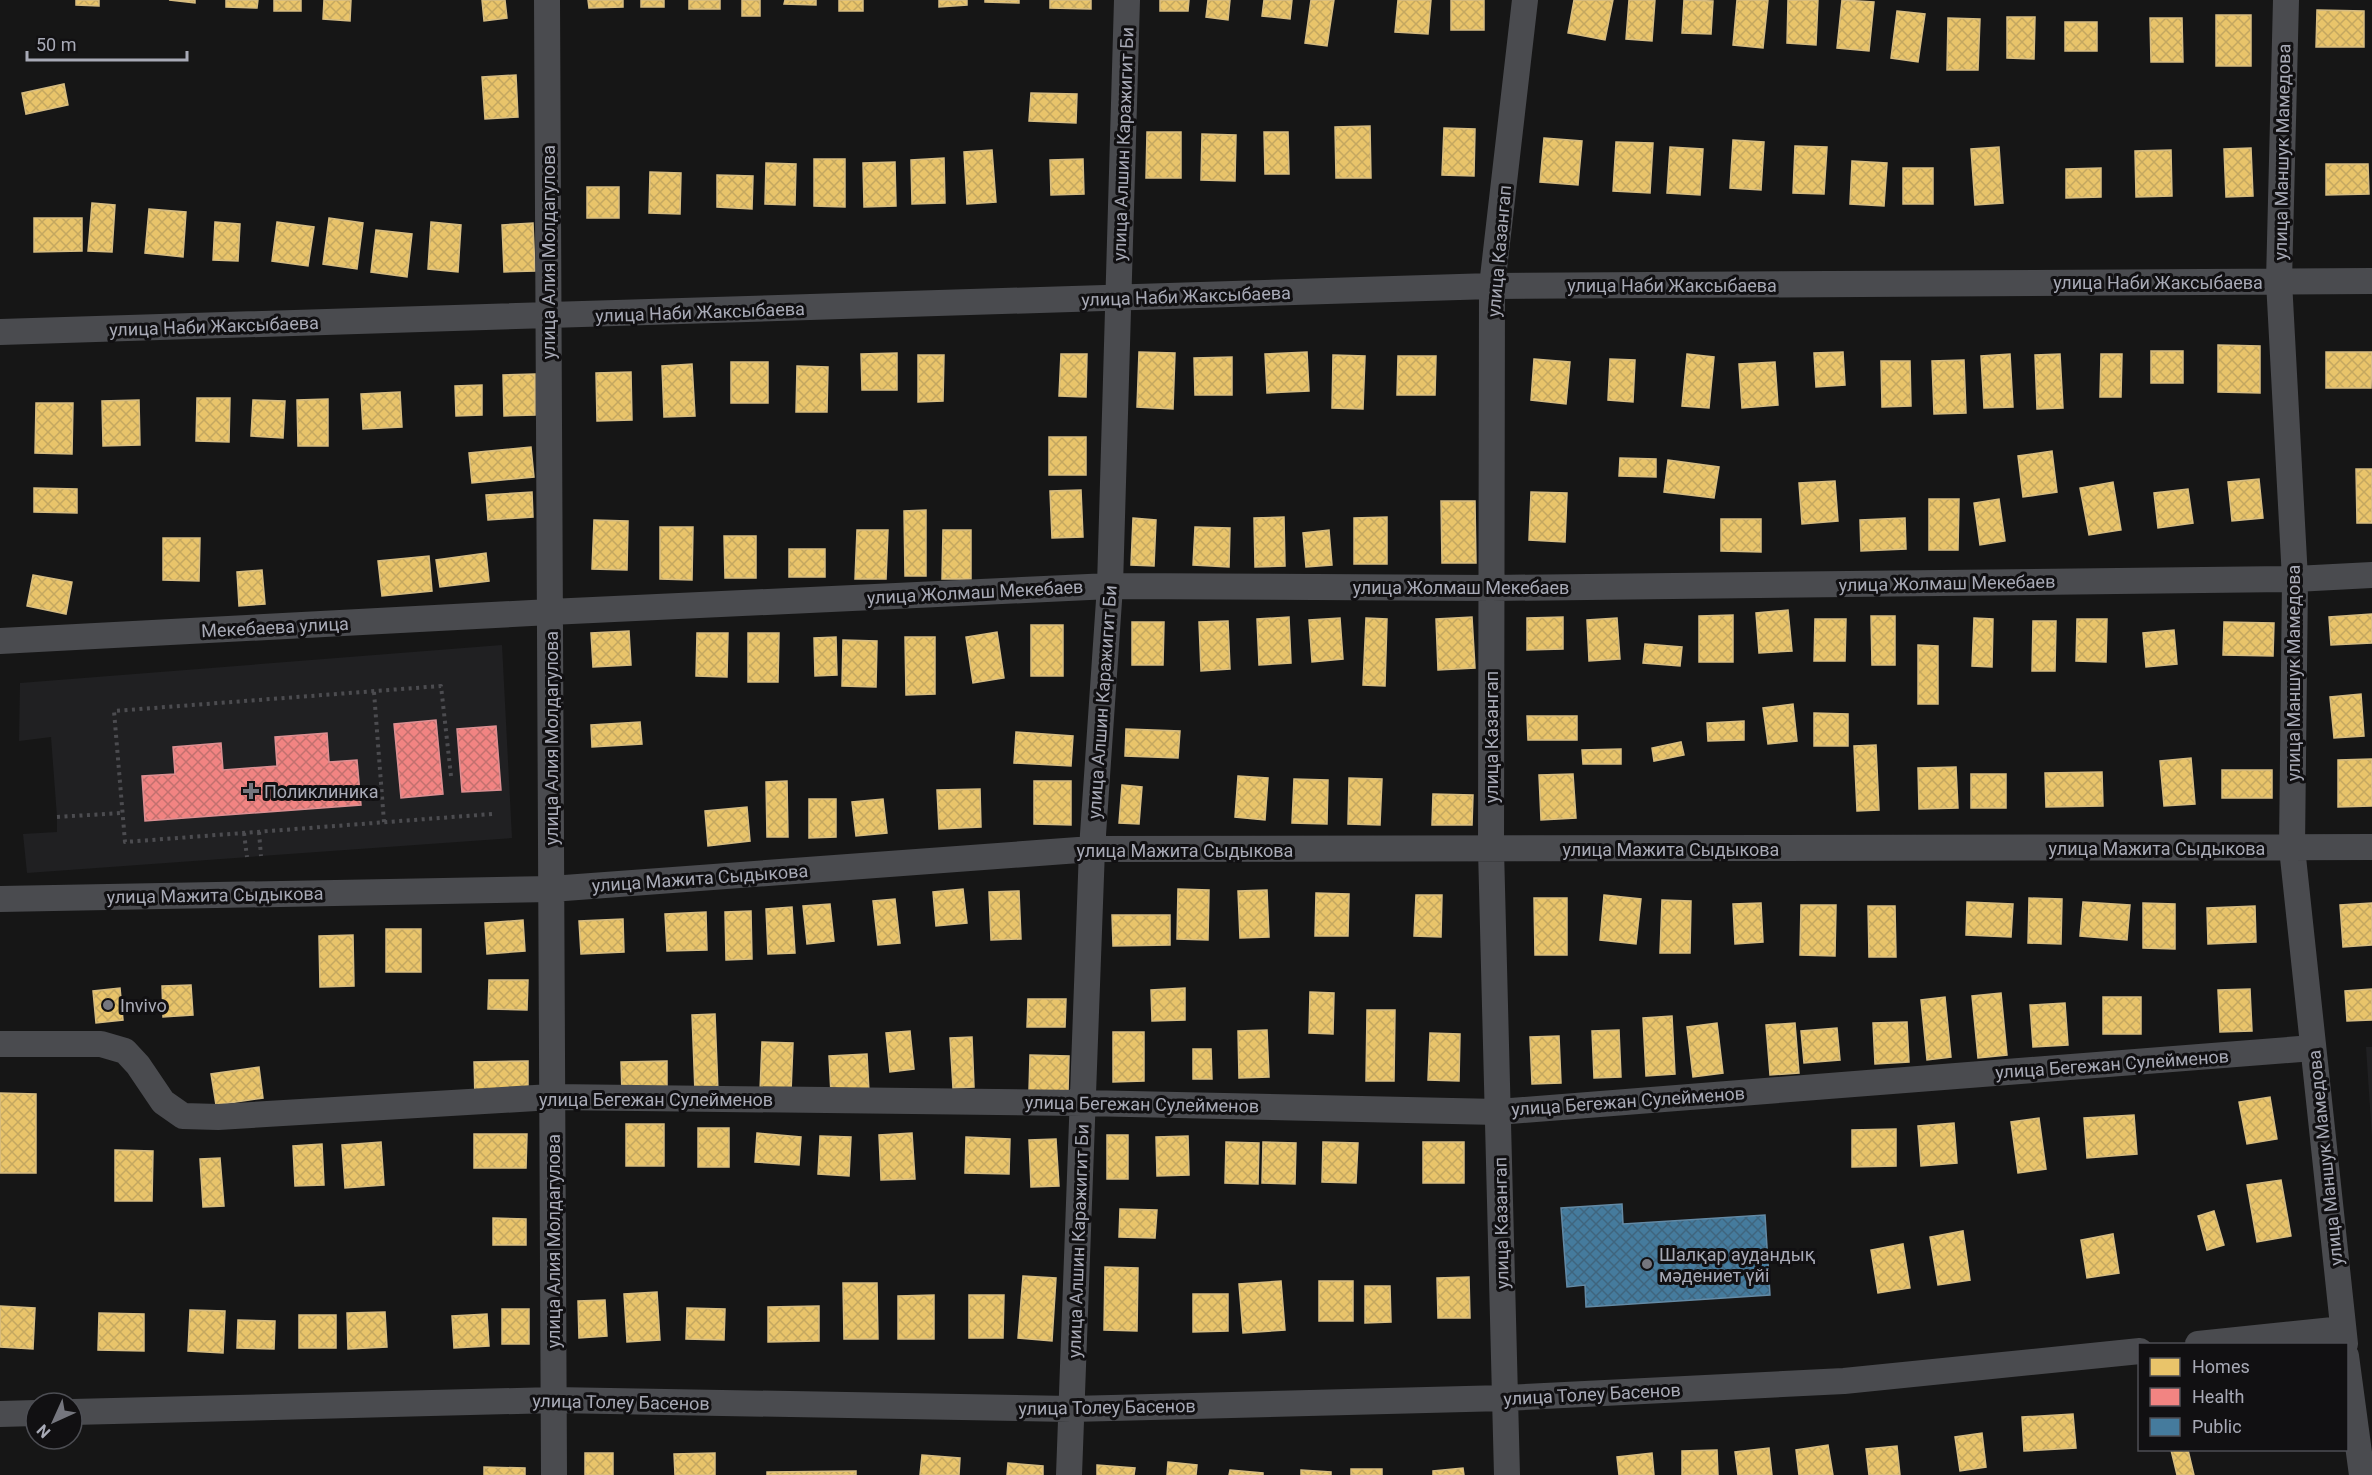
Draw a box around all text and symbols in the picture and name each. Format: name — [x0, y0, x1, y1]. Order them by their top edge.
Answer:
scale bar — [27, 24, 188, 62]
street label: улица Алшин Каражигит Би — [1108, 27, 1138, 261]
text: 50 m — [36, 34, 76, 55]
street label: улица Маншук Мамедова — [2270, 44, 2294, 260]
street label: улица Алия Молдагулова — [538, 145, 559, 359]
street label: улица Казангап — [1483, 184, 1515, 318]
street label: улица Наби Жаксыбаева — [2053, 272, 2263, 293]
street label: улица Наби Жаксыбаева — [1567, 275, 1777, 296]
street label: улица Наби Жаксыбаева — [1081, 282, 1291, 310]
street label: улица Наби Жаксыбаева — [595, 298, 805, 326]
street label: улица Наби Жаксыбаева — [109, 312, 319, 340]
street label: улица Маншук Мамедова — [2283, 565, 2304, 781]
street label: улица Жолмаш Мекебаев — [1838, 571, 2056, 595]
street label: улица Жолмаш Мекебаев — [866, 576, 1084, 608]
street label: улица Жолмаш Мекебаев — [1353, 577, 1569, 598]
street label: улица Алшин Каражигит Би — [1083, 584, 1121, 820]
street label: Мекебаева улица — [201, 613, 349, 641]
street label: улица Алия Молдагулова — [541, 631, 562, 845]
street label: улица Казангап — [1481, 671, 1502, 803]
place label: Поликлиника — [264, 781, 379, 802]
marker: Поликлиника — [242, 782, 260, 800]
street label: улица Мажита Сыдыкова — [2049, 838, 2265, 859]
street label: улица Мажита Сыдыкова — [1563, 839, 1779, 860]
street label: улица Мажита Сыдыкова — [1077, 840, 1293, 861]
street label: улица Мажита Сыдыкова — [591, 860, 809, 896]
street label: улица Мажита Сыдыкова — [106, 883, 324, 907]
place label: Invivo — [120, 995, 167, 1016]
marker: Invivo — [101, 998, 115, 1012]
street label: улица Бегежан Сулейменов — [1994, 1045, 2230, 1083]
street label: улица Маншук Мамедова — [2303, 1049, 2347, 1267]
street label: улица Бегежан Сулейменов — [1510, 1082, 1746, 1120]
street label: улица Бегежан Сулейменов — [539, 1089, 773, 1110]
street label: улица Бегежан Сулейменов — [1025, 1091, 1259, 1117]
street label: улица Алшин Каражигит Би — [1063, 1124, 1093, 1358]
street label: улица Алия Молдагулова — [543, 1134, 564, 1348]
street label: улица Казангап — [1489, 1157, 1513, 1289]
place label: Шалқар аудандық мәдениет үйі — [1659, 1244, 1816, 1286]
marker: Шалқар аудандық мәдениет үйі — [1640, 1257, 1654, 1271]
legend — [2138, 1343, 2348, 1451]
text: Homes — [2192, 1356, 2250, 1377]
street label: улица Толеу Басенов — [1503, 1379, 1681, 1409]
text: Health — [2192, 1386, 2244, 1407]
street label: улица Толеу Басенов — [532, 1390, 710, 1414]
north arrow — [24, 1391, 84, 1451]
street label: улица Толеу Басенов — [1018, 1395, 1196, 1419]
text: Public — [2192, 1416, 2242, 1437]
text: N — [33, 1421, 54, 1442]

